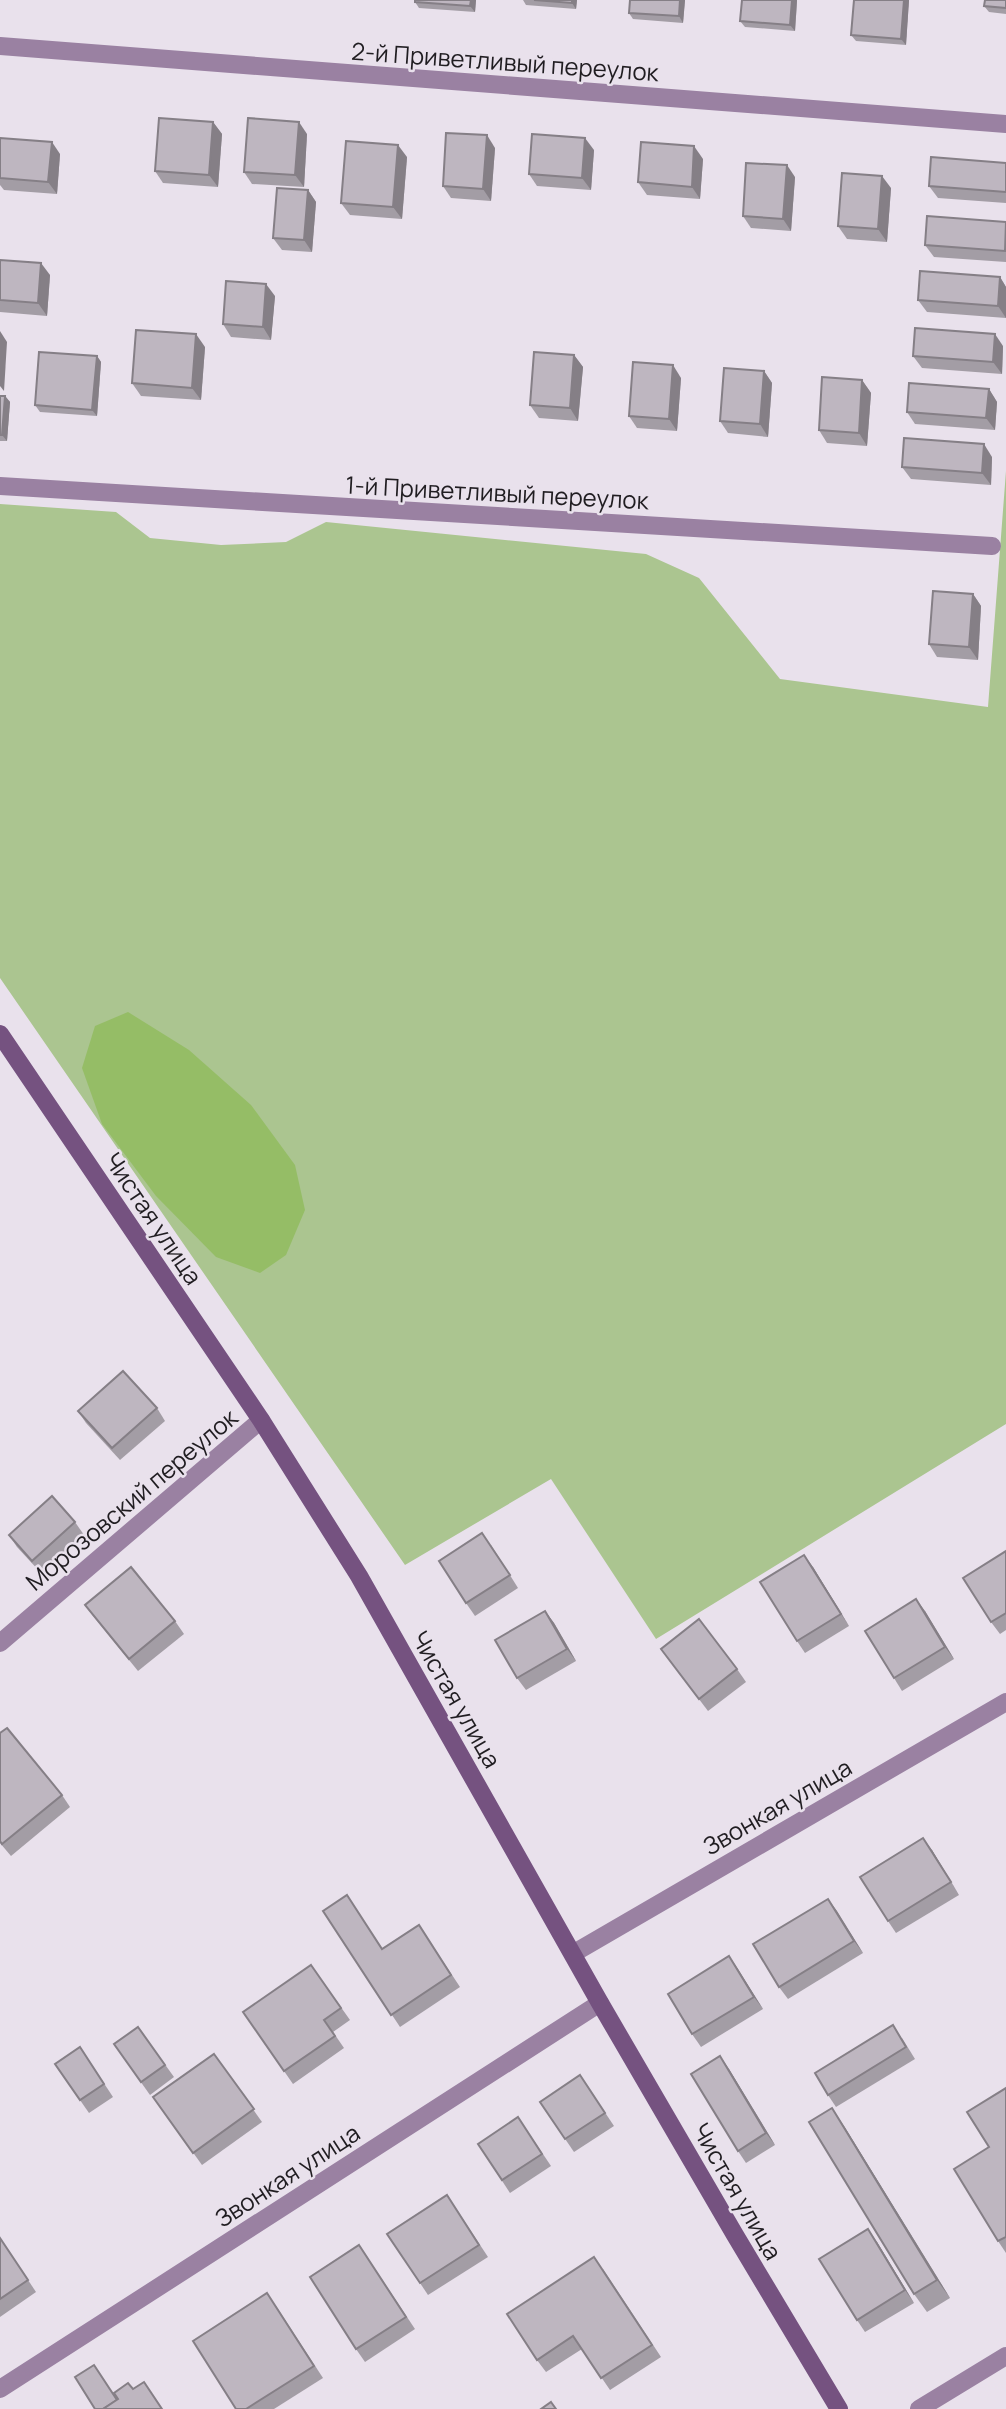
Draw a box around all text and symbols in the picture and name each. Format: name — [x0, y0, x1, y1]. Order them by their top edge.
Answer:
street label: 2-й Приветливый переулок — [350, 34, 661, 88]
street label: 1-й Приветливый переулок — [345, 468, 651, 516]
street label: Чистая улица — [98, 1145, 210, 1291]
street label: Морозовский переулок — [18, 1400, 245, 1597]
street label: Чистая улица — [404, 1624, 510, 1774]
street label: Звонкая улица — [697, 1750, 857, 1862]
street label: Звонкая улица — [208, 2116, 366, 2234]
street label: Чистая улица — [685, 2116, 791, 2266]

